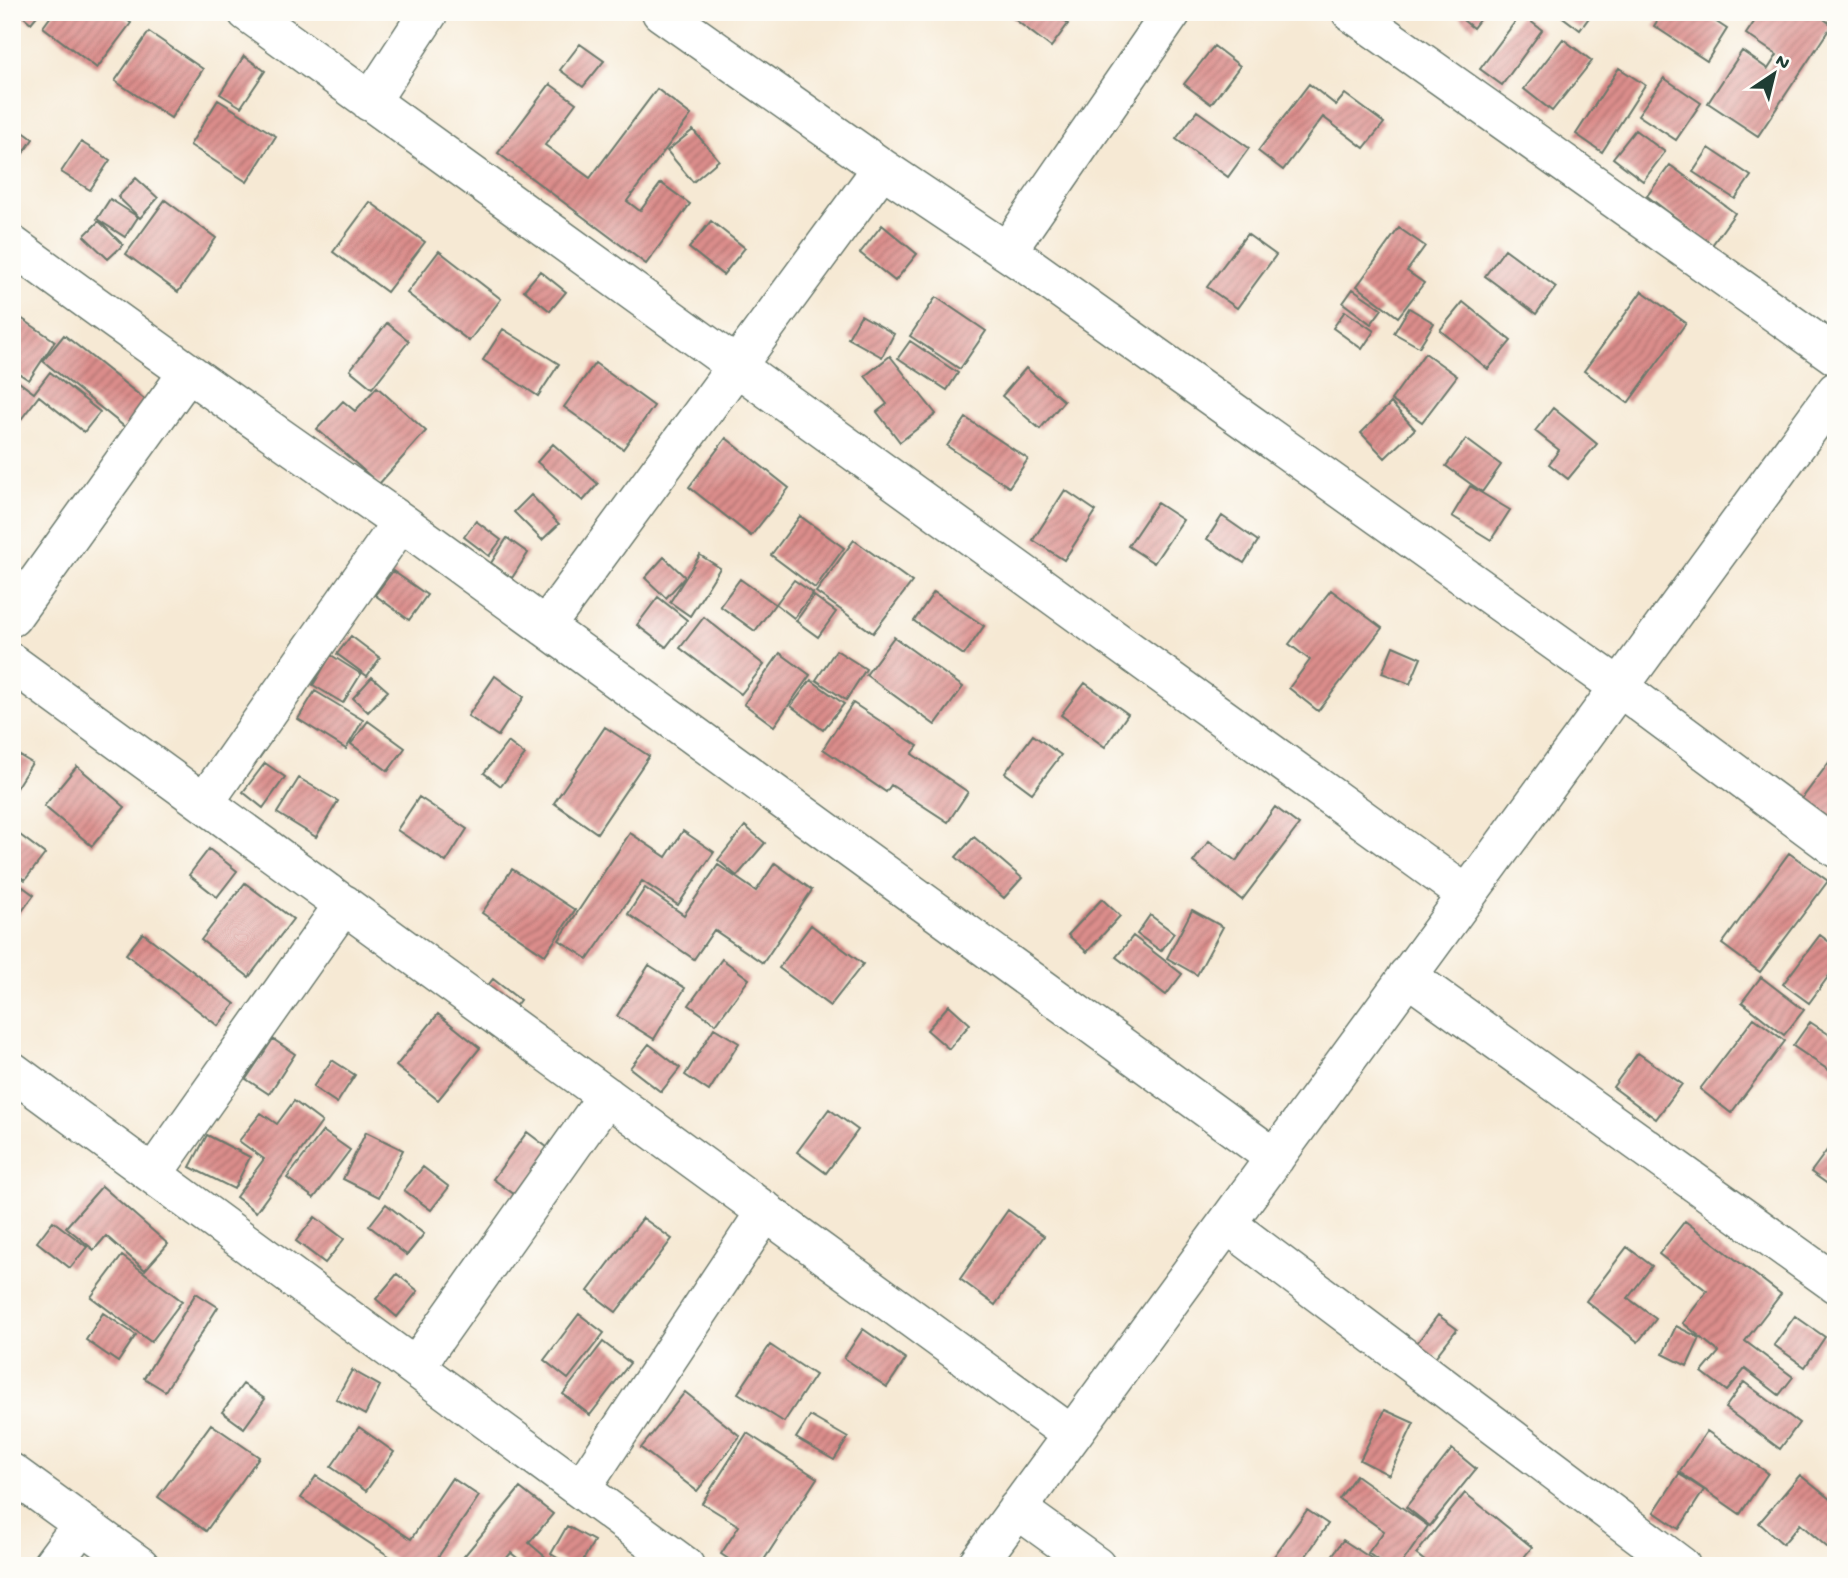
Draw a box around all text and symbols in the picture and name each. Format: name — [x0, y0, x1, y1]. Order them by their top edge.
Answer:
north arrow — [1740, 38, 1810, 108]
text: N — [1770, 50, 1793, 76]

